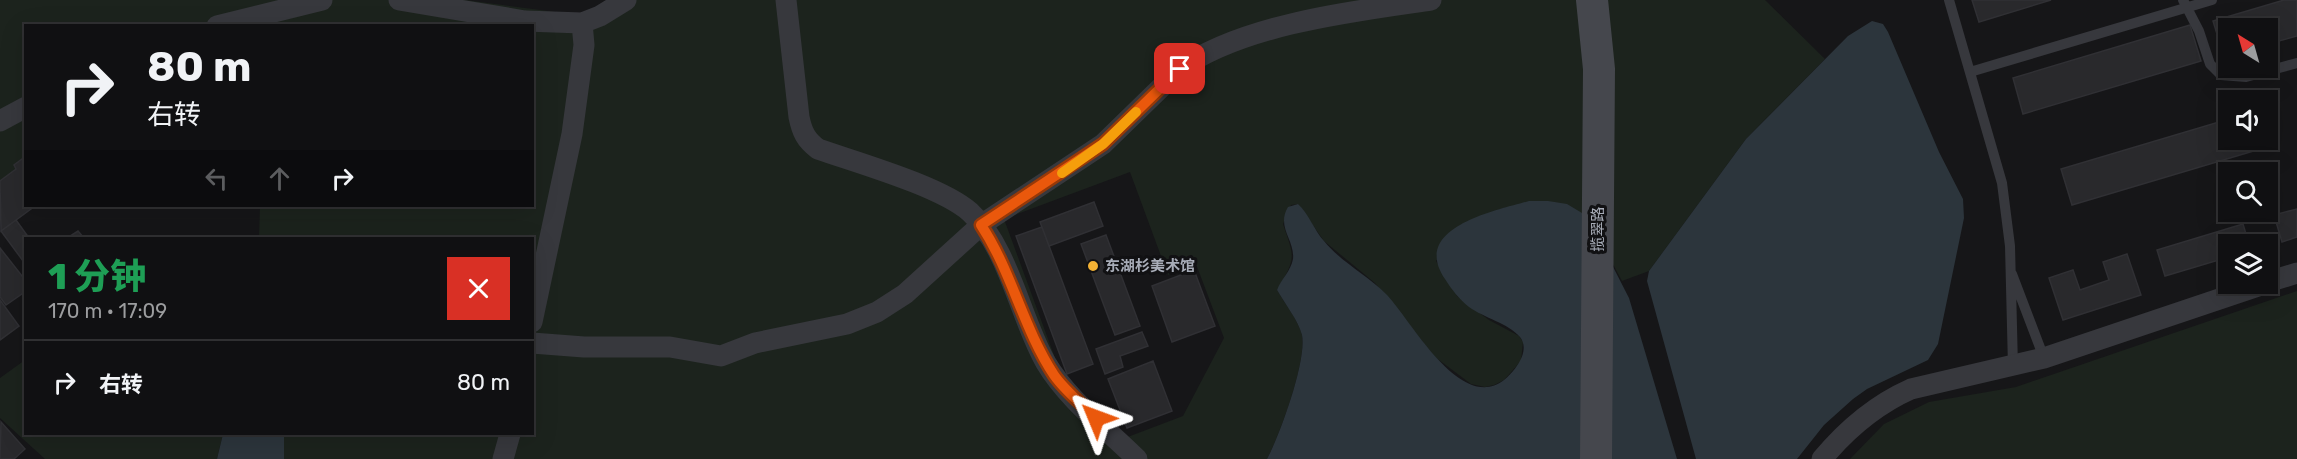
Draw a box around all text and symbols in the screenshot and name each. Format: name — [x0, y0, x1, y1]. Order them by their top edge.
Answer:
north arrow — [2218, 18, 2278, 78]
map controls — [2218, 18, 2278, 294]
text: 80 m — [147, 42, 251, 92]
pin — [1154, 43, 1205, 94]
icon: right — [48, 48, 126, 126]
icon: arrive — [1163, 52, 1196, 85]
button: sound — [2218, 90, 2278, 150]
text: 右转 — [147, 99, 201, 131]
icon: left — [200, 162, 233, 195]
icon: ahead — [263, 162, 296, 195]
icon: right — [326, 162, 359, 195]
button: search — [2218, 162, 2278, 222]
street label: 揽翠路 — [1589, 206, 1607, 252]
button: layers — [2218, 234, 2278, 294]
text: 1 分钟 — [48, 255, 146, 298]
button: close — [447, 257, 510, 320]
place label: 东湖杉美术馆 — [1105, 257, 1195, 275]
marker: 东湖杉美术馆 — [1086, 259, 1100, 273]
text: 170 m · 17:09 — [48, 299, 167, 323]
icon: right — [48, 366, 81, 399]
text: 80 m — [457, 369, 510, 396]
text: 右转 — [99, 371, 143, 398]
position arrow — [1064, 386, 1128, 450]

